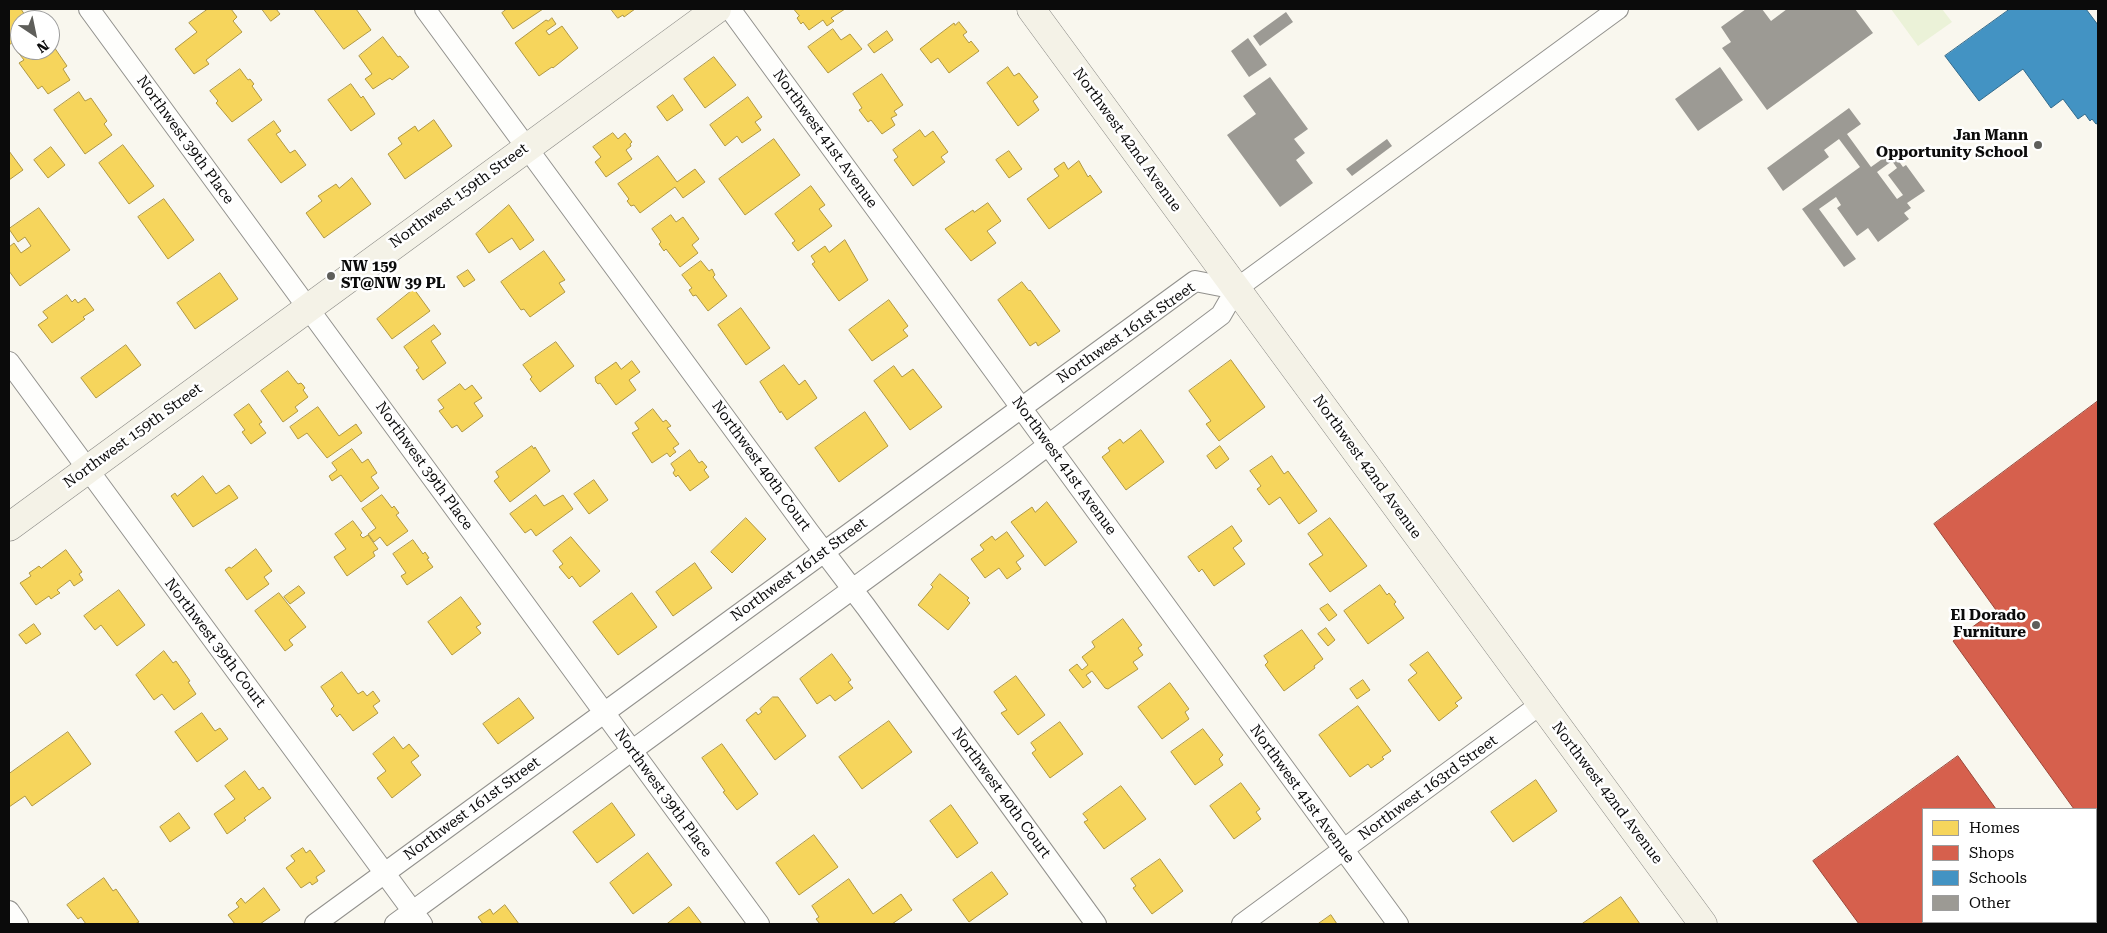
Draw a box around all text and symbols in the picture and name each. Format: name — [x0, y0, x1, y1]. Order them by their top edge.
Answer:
north arrow — [10, 10, 60, 60]
text: N — [34, 37, 52, 56]
street label: Northwest 42nd Avenue — [1069, 65, 1185, 215]
street label: Northwest 41st Avenue — [769, 66, 881, 212]
street label: Northwest 39th Place — [132, 72, 238, 208]
place label: Jan Mann Opportunity School — [1876, 127, 2028, 162]
marker: Jan Mann Opportunity School — [2032, 139, 2044, 151]
street label: Northwest 159th Street — [386, 140, 532, 252]
place label: NW 159 ST@NW 39 PL — [341, 258, 445, 293]
marker: NW 159 ST@NW 39 PL — [325, 270, 337, 282]
street label: Northwest 161st Street — [1054, 279, 1198, 387]
street label: Northwest 159th Street — [60, 380, 206, 492]
street label: Northwest 42nd Avenue — [1309, 392, 1425, 542]
street label: Northwest 41st Avenue — [1008, 393, 1120, 539]
street label: Northwest 40th Court — [708, 397, 814, 535]
street label: Northwest 39th Place — [371, 398, 477, 534]
street label: Northwest 161st Street — [727, 514, 871, 626]
street label: Northwest 39th Court — [161, 575, 269, 711]
place label: El Dorado Furniture — [1951, 607, 2026, 642]
marker: El Dorado Furniture — [2030, 619, 2042, 631]
street label: Northwest 42nd Avenue — [1548, 718, 1666, 868]
street label: Northwest 41st Avenue — [1246, 721, 1358, 867]
street label: Northwest 40th Court — [948, 724, 1054, 862]
street label: Northwest 39th Place — [610, 725, 716, 861]
street label: Northwest 163rd Street — [1355, 732, 1501, 844]
street label: Northwest 161st Street — [400, 753, 544, 865]
legend — [1922, 808, 2097, 923]
text: Homes — [1969, 819, 2020, 837]
text: Shops — [1969, 844, 2014, 862]
text: Schools — [1969, 869, 2027, 887]
text: Other — [1969, 894, 2011, 912]

